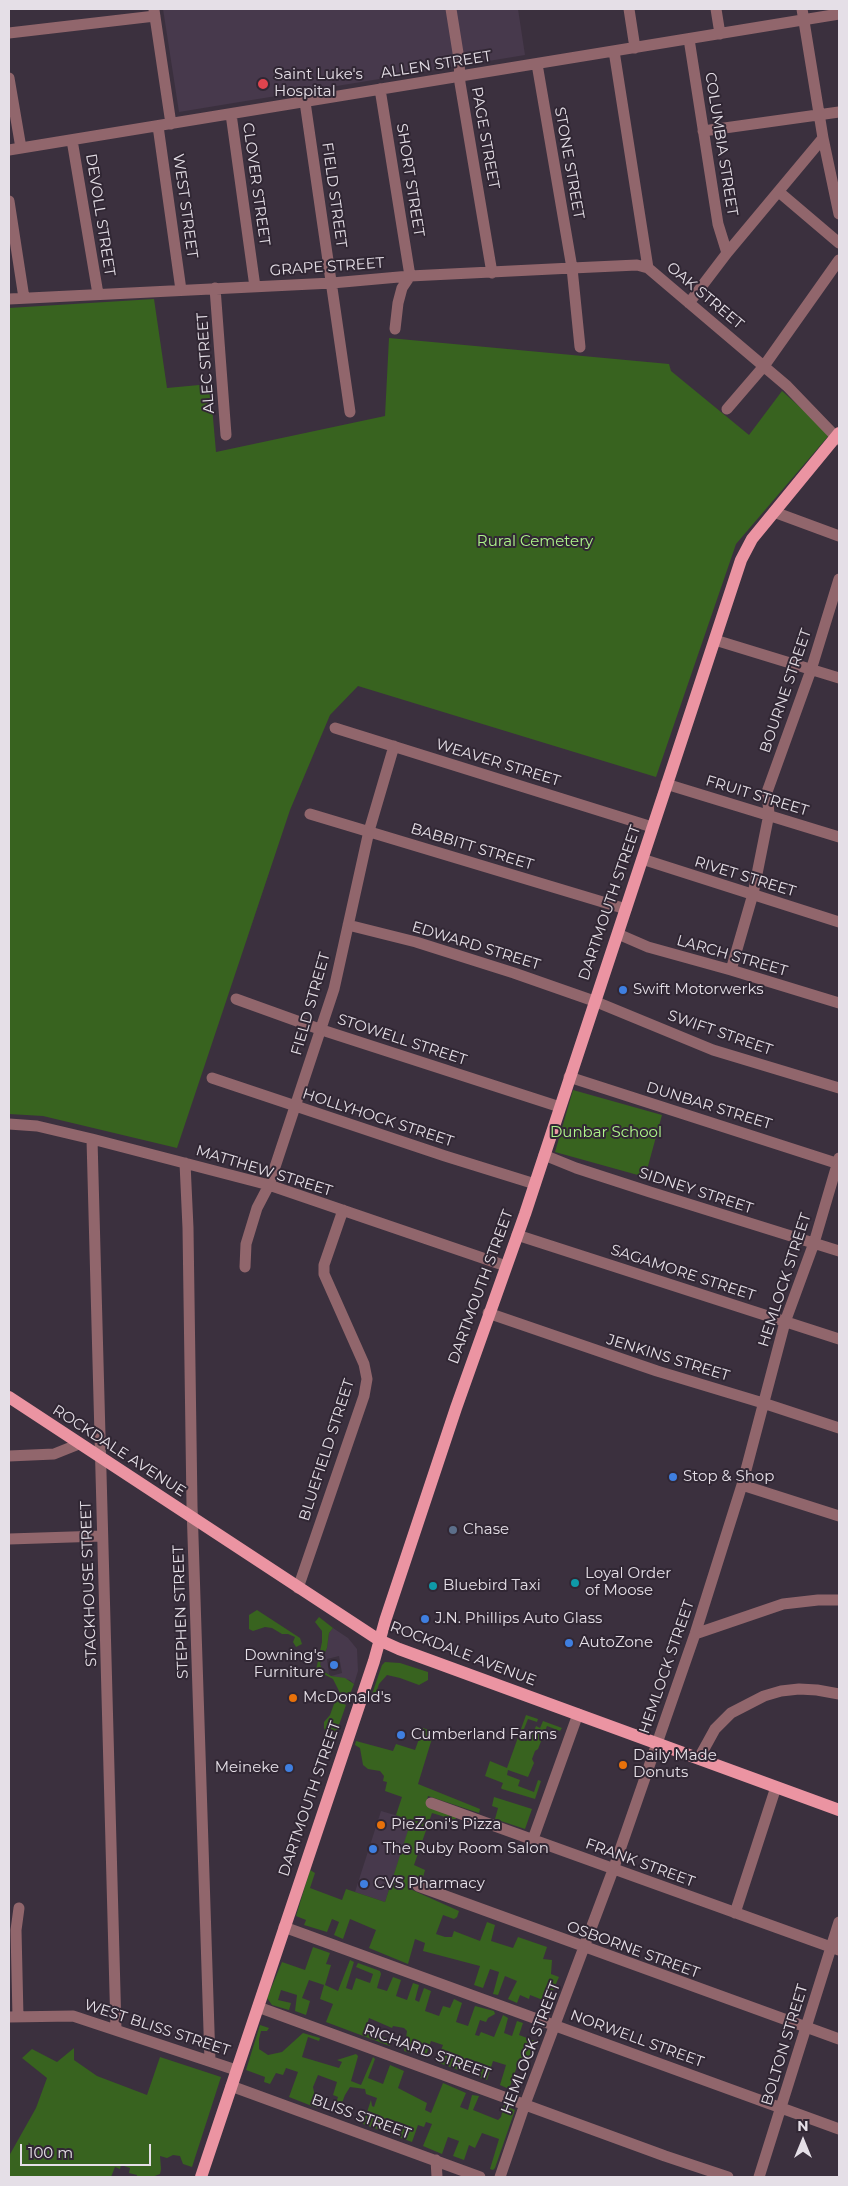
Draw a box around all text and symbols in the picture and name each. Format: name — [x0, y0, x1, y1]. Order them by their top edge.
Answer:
street label: ALLEN STREET — [379, 47, 493, 83]
place label: Saint Luke's Hospital — [274, 66, 363, 101]
street label: COLUMBIA STREET — [701, 71, 741, 217]
marker: Saint Luke's Hospital — [256, 77, 270, 91]
street label: PAGE STREET — [467, 85, 503, 191]
street label: STONE STREET — [550, 106, 588, 220]
street label: CLOVER STREET — [238, 121, 274, 247]
street label: SHORT STREET — [392, 122, 428, 238]
street label: FIELD STREET — [318, 141, 350, 249]
street label: DEVOLL STREET — [81, 152, 119, 278]
street label: WEST STREET — [169, 153, 201, 259]
street label: GRAPE STREET — [269, 254, 385, 280]
street label: OAK STREET — [663, 259, 747, 333]
street label: ALEC STREET — [193, 312, 219, 414]
park label: Rural Cemetery — [477, 533, 593, 551]
street label: BOURNE STREET — [756, 627, 816, 755]
street label: WEAVER STREET — [434, 736, 562, 790]
street label: FRUIT STREET — [703, 772, 811, 820]
street label: BABBITT STREET — [408, 820, 536, 874]
street label: DARTMOUTH STREET — [575, 823, 645, 983]
street label: RIVET STREET — [692, 853, 798, 901]
street label: EDWARD STREET — [410, 918, 542, 974]
street label: LARCH STREET — [675, 932, 789, 980]
street label: FIELD STREET — [288, 950, 334, 1058]
place label: Swift Motorwerks — [633, 981, 764, 999]
marker: Swift Motorwerks — [617, 984, 629, 996]
street label: SWIFT STREET — [665, 1007, 775, 1059]
street label: STOWELL STREET — [335, 1011, 469, 1069]
street label: DUNBAR STREET — [644, 1078, 774, 1134]
street label: HOLLYHOCK STREET — [300, 1085, 456, 1151]
park label: Dunbar School — [550, 1124, 662, 1142]
street label: MATTHEW STREET — [194, 1142, 334, 1200]
street label: SIDNEY STREET — [637, 1164, 755, 1218]
street label: DARTMOUTH STREET — [445, 1207, 517, 1367]
street label: HEMLOCK STREET — [755, 1211, 815, 1349]
street label: SAGAMORE STREET — [608, 1241, 758, 1305]
street label: JENKINS STREET — [604, 1331, 732, 1385]
street label: BLUEFIELD STREET — [296, 1377, 358, 1523]
street label: ROCKDALE AVENUE — [49, 1401, 189, 1501]
place label: Stop & Shop — [683, 1468, 774, 1486]
marker: Stop & Shop — [667, 1471, 679, 1483]
street label: STACKHOUSE STREET — [77, 1501, 101, 1667]
place label: Chase — [463, 1521, 509, 1539]
marker: Chase — [447, 1524, 459, 1536]
street label: STEPHEN STREET — [170, 1545, 192, 1679]
place label: Loyal Order of Moose — [585, 1565, 671, 1600]
place label: Bluebird Taxi — [443, 1577, 541, 1595]
marker: Loyal Order of Moose — [569, 1577, 581, 1589]
marker: Bluebird Taxi — [427, 1580, 439, 1592]
street label: HEMLOCK STREET — [636, 1598, 698, 1736]
place label: J.N. Phillips Auto Glass — [435, 1610, 602, 1628]
marker: J.N. Phillips Auto Glass — [419, 1613, 431, 1625]
street label: ROCKDALE AVENUE — [387, 1618, 539, 1690]
place label: AutoZone — [579, 1634, 653, 1652]
marker: AutoZone — [563, 1637, 575, 1649]
place label: Downing's Furniture — [244, 1647, 324, 1682]
marker: Downing's Furniture — [328, 1659, 340, 1671]
place label: McDonald's — [303, 1689, 391, 1707]
marker: McDonald's — [287, 1692, 299, 1704]
street label: DARTMOUTH STREET — [275, 1719, 345, 1879]
place label: Cumberland Farms — [411, 1726, 557, 1744]
marker: Cumberland Farms — [395, 1729, 407, 1741]
place label: Daily Made Donuts — [633, 1747, 717, 1782]
place label: Meineke — [215, 1759, 279, 1777]
marker: Daily Made Donuts — [617, 1759, 629, 1771]
marker: Meineke — [283, 1762, 295, 1774]
place label: PieZoni's Pizza — [391, 1816, 501, 1834]
marker: PieZoni's Pizza — [375, 1819, 387, 1831]
street label: FRANK STREET — [583, 1835, 697, 1891]
place label: The Ruby Room Salon — [383, 1840, 549, 1858]
marker: The Ruby Room Salon — [367, 1843, 379, 1855]
place label: CVS Pharmacy — [374, 1875, 485, 1893]
marker: CVS Pharmacy — [358, 1878, 370, 1890]
street label: OSBORNE STREET — [564, 1918, 702, 1982]
street label: HEMLOCK STREET — [497, 1979, 565, 2117]
street label: BOLTON STREET — [758, 1982, 812, 2108]
street label: WEST BLISS STREET — [82, 1996, 232, 2060]
street label: NORWELL STREET — [568, 2006, 706, 2072]
street label: RICHARD STREET — [361, 2021, 493, 2083]
street label: BLISS STREET — [309, 2091, 413, 2143]
north arrow — [778, 2116, 828, 2166]
text: N — [797, 2117, 809, 2135]
scale bar — [22, 2134, 154, 2166]
text: 100 m — [28, 2143, 73, 2162]

